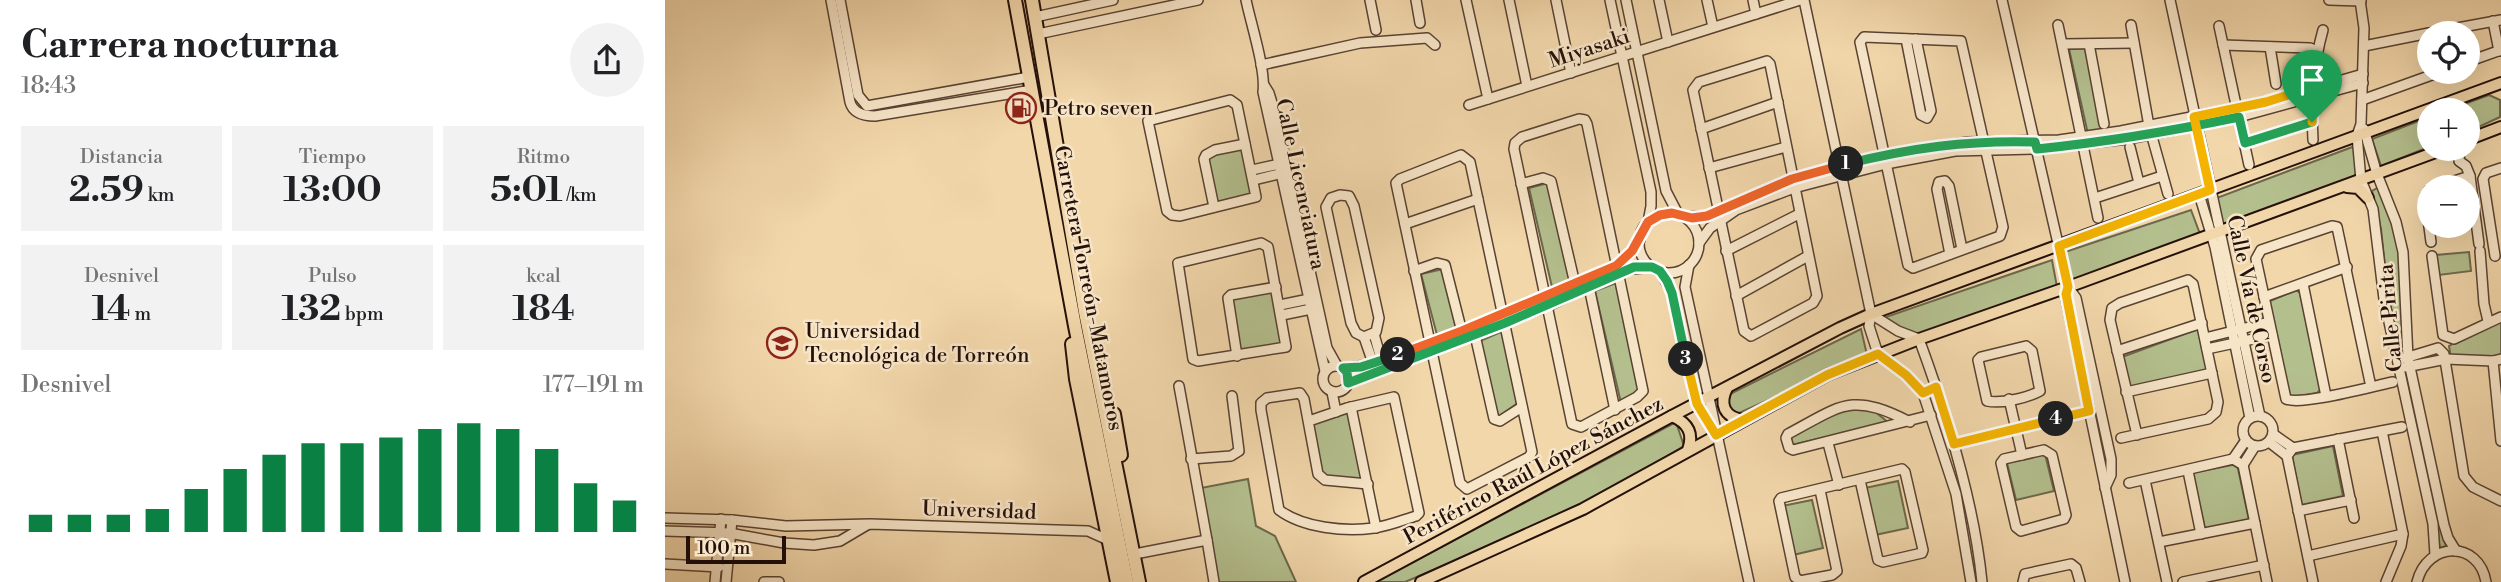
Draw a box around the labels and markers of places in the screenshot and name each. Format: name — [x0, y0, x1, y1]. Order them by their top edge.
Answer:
pin — [2282, 50, 2342, 122]
fuel station icon: Petro seven — [1004, 91, 1038, 125]
place label: Petro seven — [1044, 96, 1153, 122]
pin: 1 — [1829, 146, 1863, 182]
place label: Universidad Tecnológica de Torreón — [805, 319, 1030, 369]
school or university icon: Universidad Tecnológica de Torreón — [765, 326, 799, 360]
pin: 2 — [1381, 338, 1415, 372]
pin: 3 — [1669, 342, 1703, 376]
pin: 4 — [2039, 402, 2073, 436]

